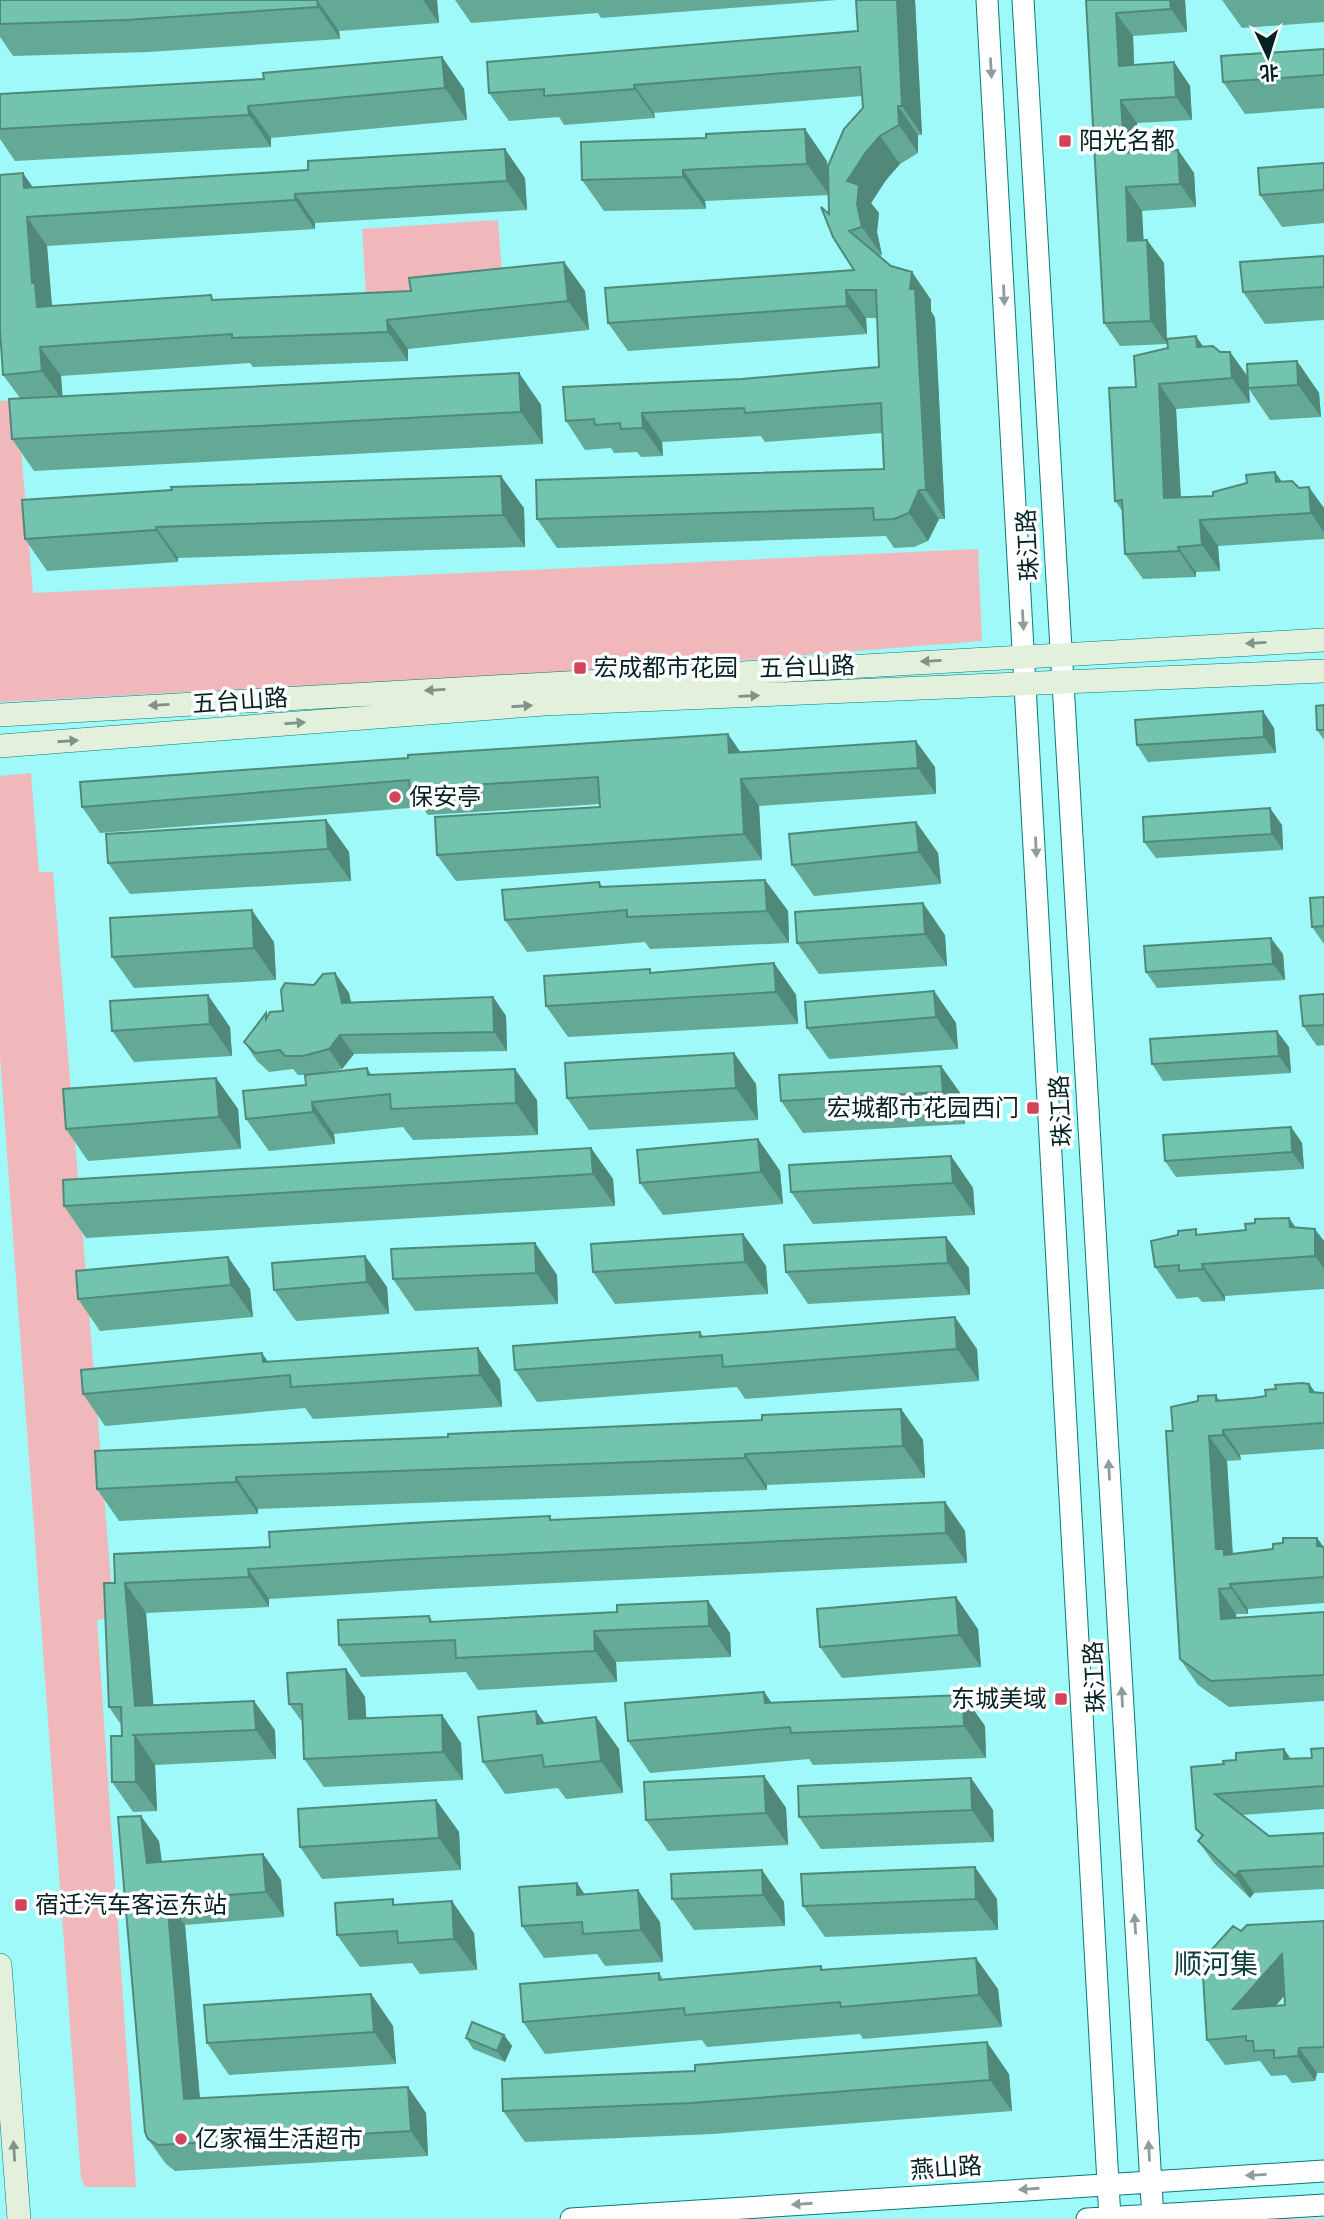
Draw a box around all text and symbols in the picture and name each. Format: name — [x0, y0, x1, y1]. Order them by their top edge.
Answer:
north arrow — [1233, 21, 1303, 91]
one-way arrow — [986, 57, 997, 79]
text: 北 — [1259, 60, 1279, 84]
place label: 阳光名都 — [1079, 127, 1175, 155]
marker: 阳光名都 — [1057, 133, 1073, 149]
one-way arrow — [999, 284, 1010, 306]
street label: 珠江路 — [1012, 508, 1044, 582]
one-way arrow — [1018, 609, 1029, 631]
one-way arrow — [1245, 638, 1267, 649]
street label: 五台山路 — [759, 651, 855, 683]
place label: 宏成都市花园 — [594, 654, 738, 682]
one-way arrow — [920, 655, 942, 666]
marker: 宏成都市花园 — [572, 660, 588, 676]
street label: 五台山路 — [191, 684, 289, 718]
one-way arrow — [423, 684, 445, 695]
one-way arrow — [738, 690, 760, 702]
one-way arrow — [147, 700, 169, 711]
one-way arrow — [511, 700, 533, 711]
one-way arrow — [284, 717, 306, 728]
one-way arrow — [57, 735, 79, 746]
place label: 保安亭 — [409, 783, 481, 811]
marker: 保安亭 — [387, 789, 403, 805]
one-way arrow — [1030, 837, 1041, 859]
street label: 珠江路 — [1045, 1074, 1077, 1148]
place label: 宏城都市花园西门 — [827, 1094, 1019, 1122]
marker: 宏城都市花园西门 — [1025, 1100, 1041, 1116]
one-way arrow — [1103, 1458, 1114, 1480]
street label: 珠江路 — [1079, 1640, 1111, 1714]
place label: 东城美域 — [951, 1685, 1047, 1713]
one-way arrow — [1116, 1685, 1127, 1707]
marker: 东城美域 — [1053, 1691, 1069, 1707]
place label: 宿迁汽车客运东站 — [35, 1891, 227, 1919]
marker: 宿迁汽车客运东站 — [13, 1897, 29, 1913]
one-way arrow — [1130, 1913, 1141, 1935]
district label: 顺河集 — [1174, 1948, 1258, 1981]
place label: 亿家福生活超市 — [195, 2125, 363, 2153]
marker: 亿家福生活超市 — [173, 2131, 189, 2147]
one-way arrow — [8, 2140, 19, 2162]
one-way arrow — [1143, 2140, 1154, 2162]
street label: 燕山路 — [909, 2152, 983, 2184]
one-way arrow — [1245, 2169, 1267, 2180]
one-way arrow — [1018, 2184, 1040, 2195]
one-way arrow — [791, 2199, 813, 2210]

